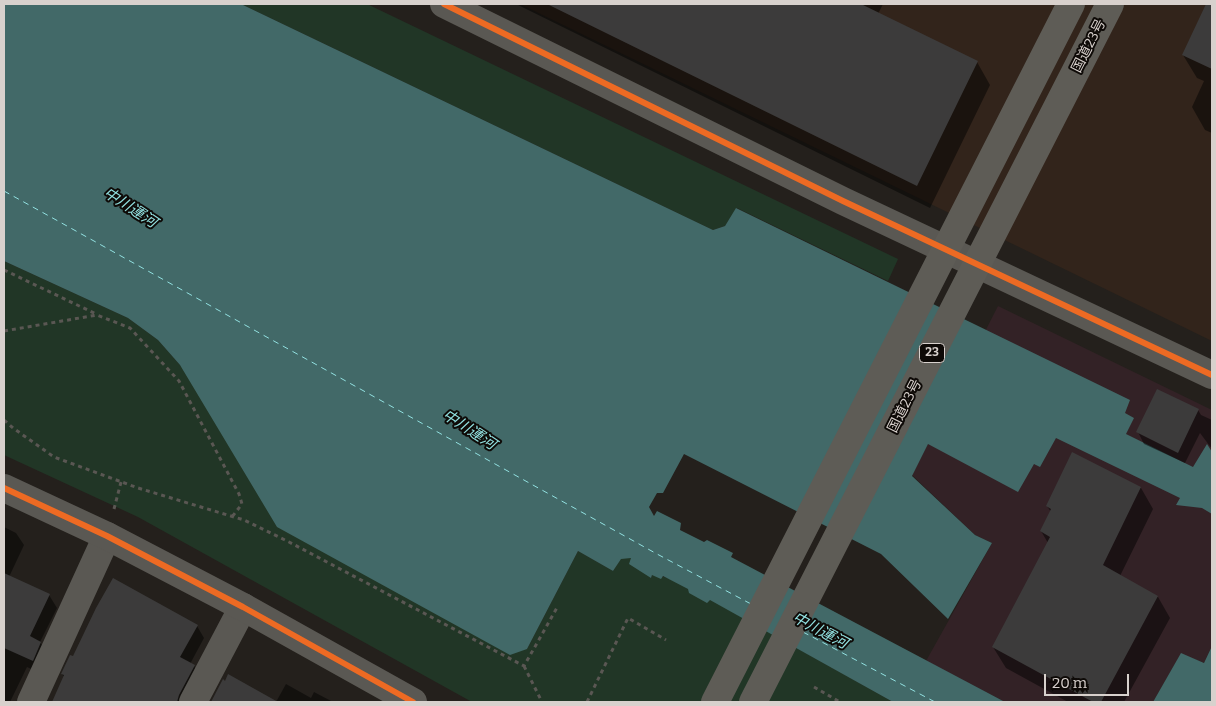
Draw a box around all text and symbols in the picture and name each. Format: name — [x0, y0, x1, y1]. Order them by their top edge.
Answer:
street label: 国道23号 — [1068, 17, 1110, 75]
water label: 中川運河 — [100, 184, 160, 232]
road number: 23 — [920, 343, 944, 362]
street label: 国道23号 — [884, 377, 926, 435]
water label: 中川運河 — [439, 406, 499, 454]
water label: 中川運河 — [789, 609, 851, 653]
scale bar — [1046, 664, 1131, 696]
text: 20 m — [1052, 674, 1087, 692]

